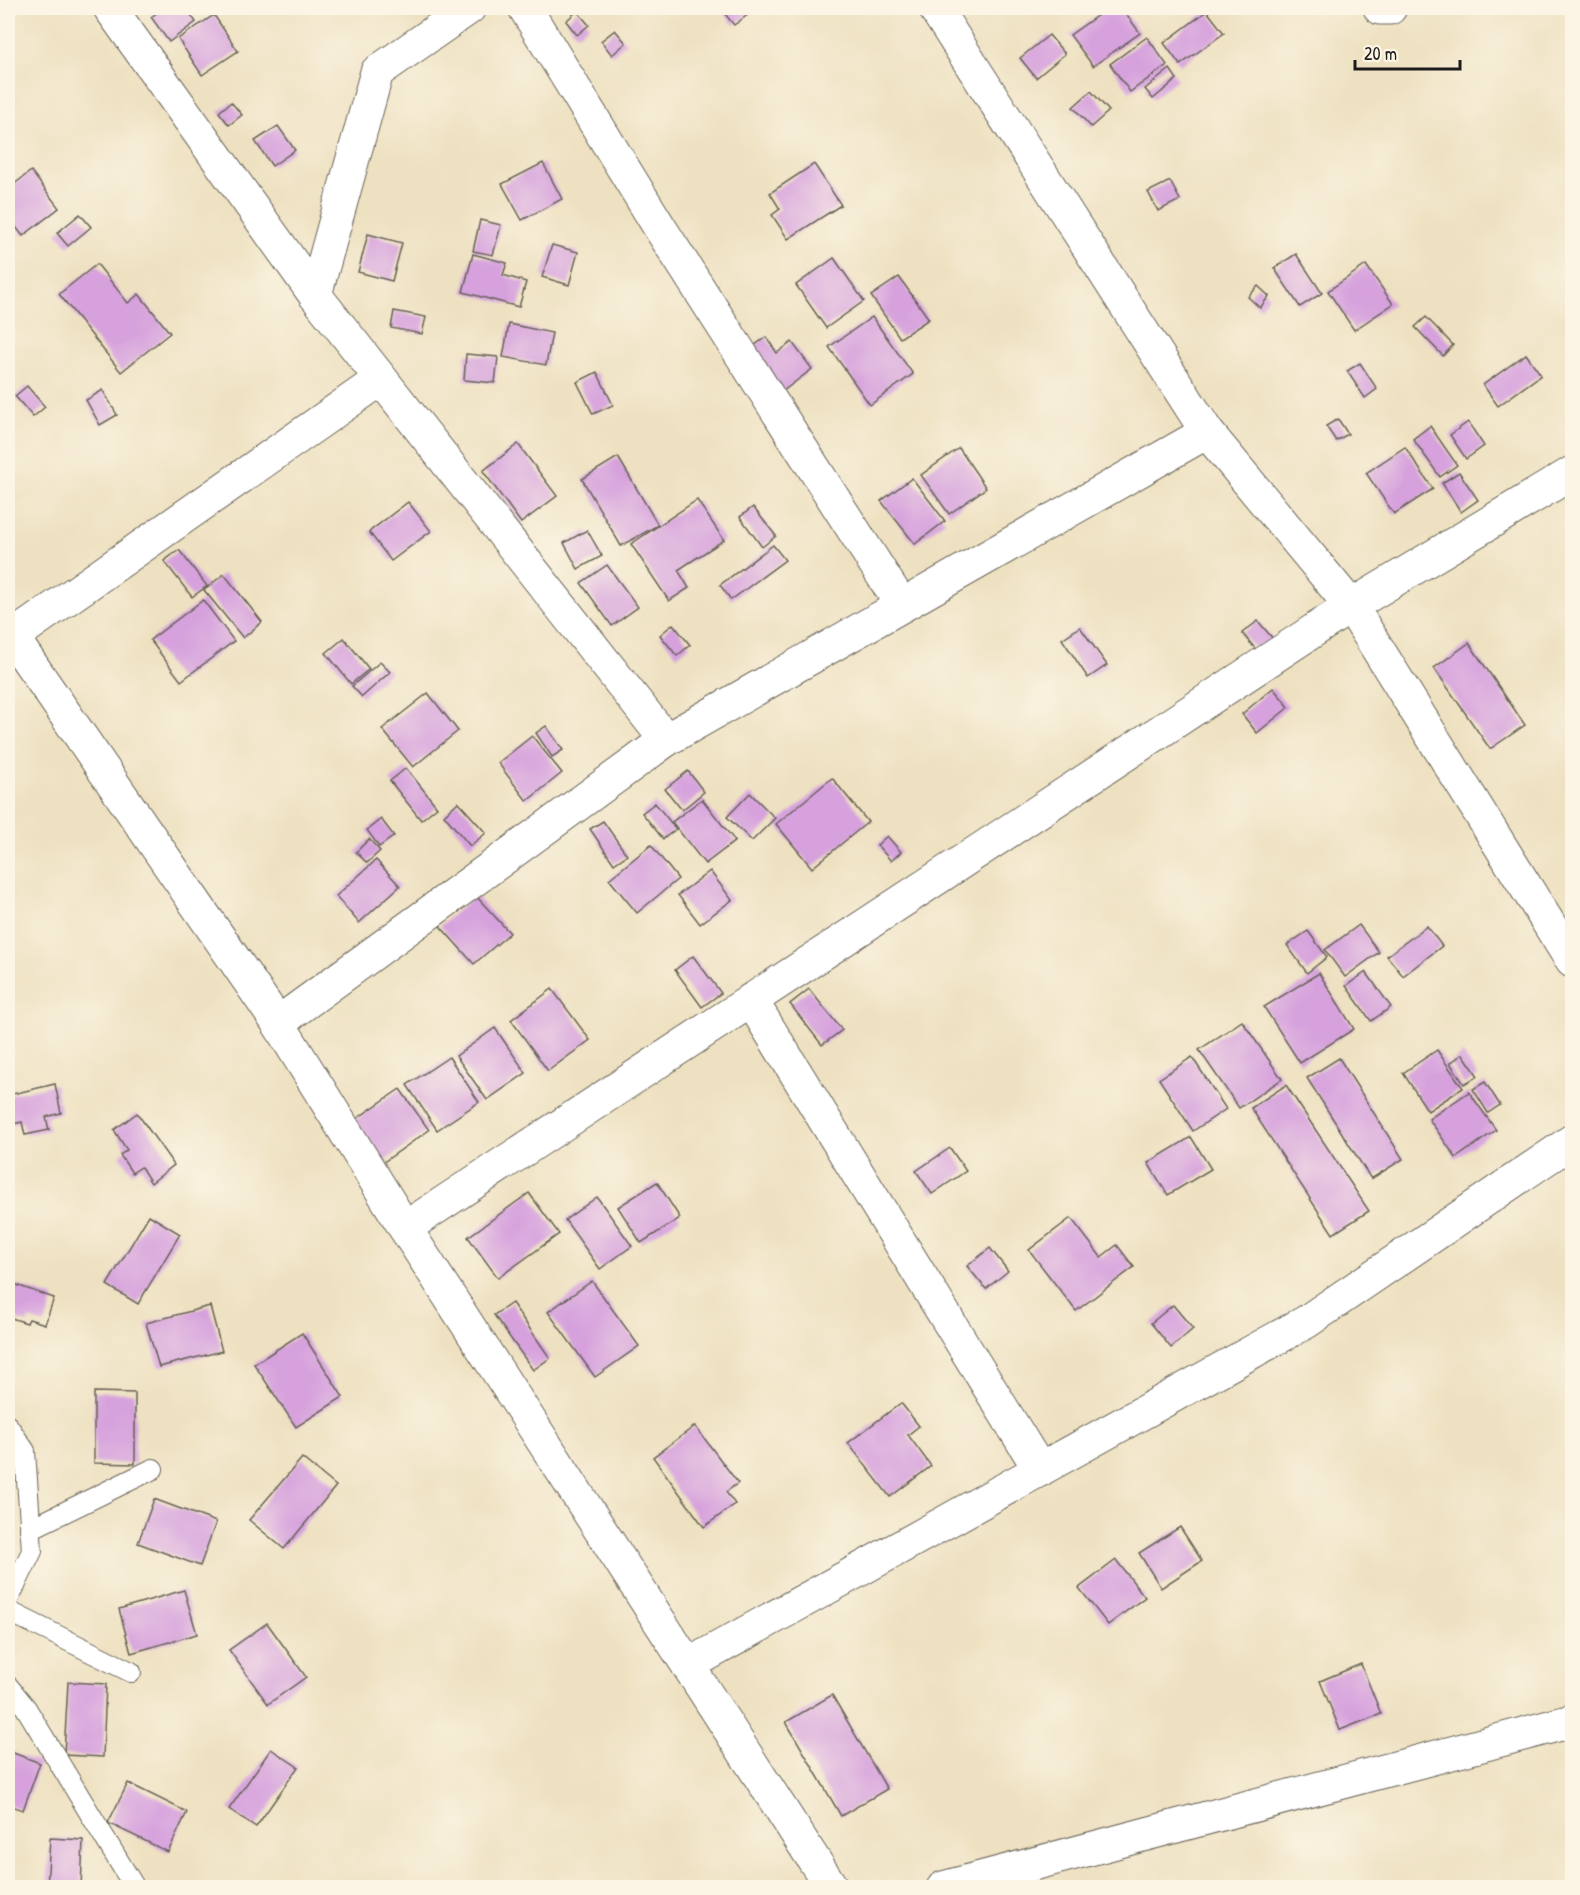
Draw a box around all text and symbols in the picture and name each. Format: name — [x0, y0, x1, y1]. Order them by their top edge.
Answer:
scale bar — [1355, 33, 1460, 71]
text: 20 m — [1364, 41, 1397, 66]

